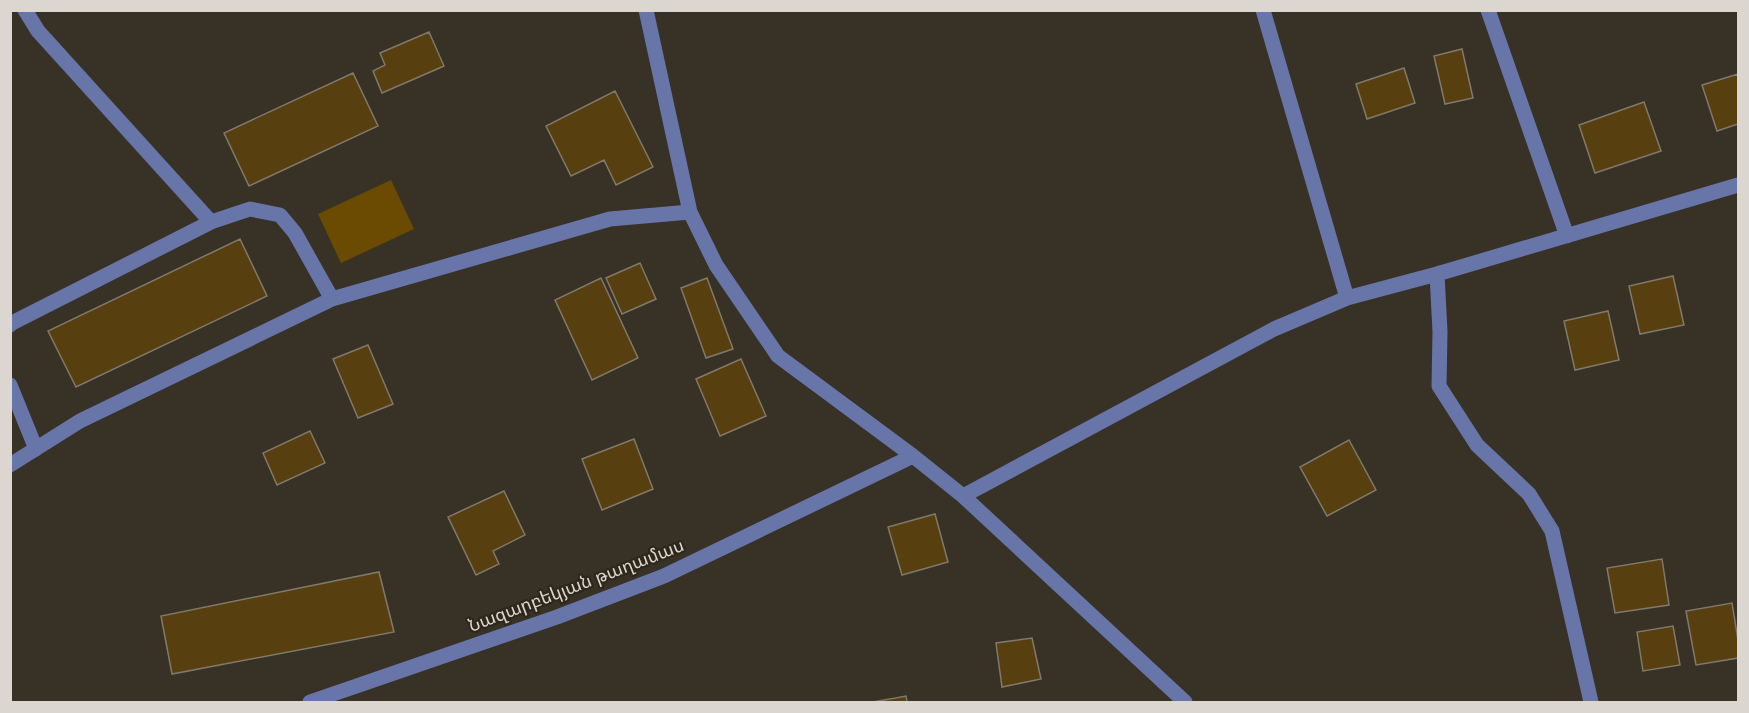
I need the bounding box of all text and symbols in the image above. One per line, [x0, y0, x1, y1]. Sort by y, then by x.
street label: Նազարբեկյան թաղամաս [465, 533, 687, 637]

